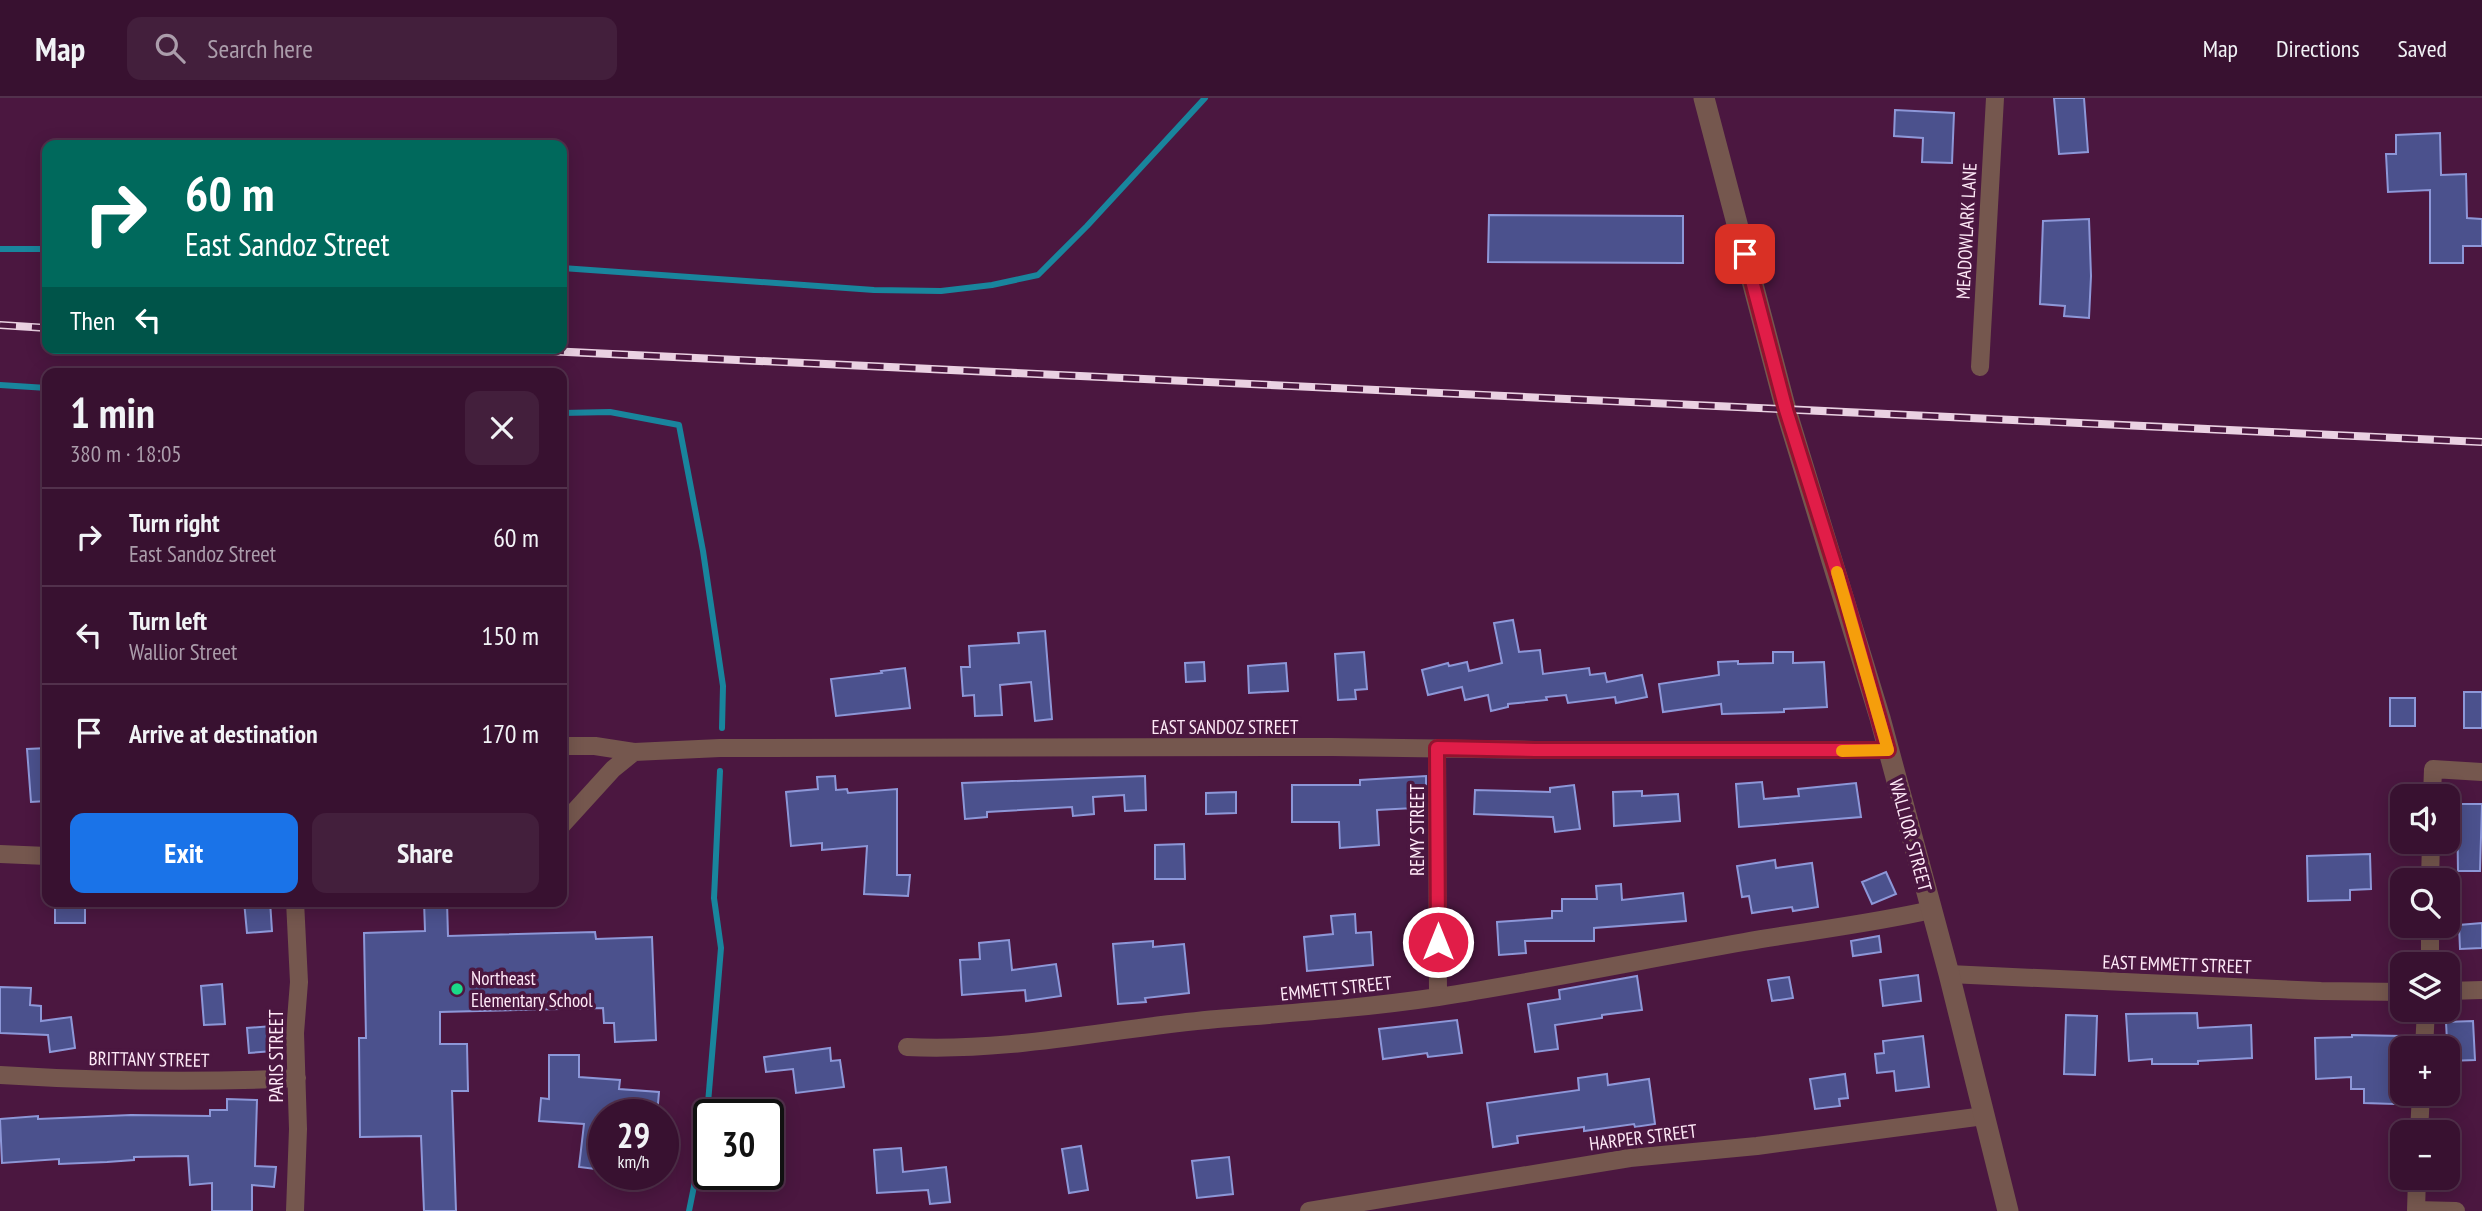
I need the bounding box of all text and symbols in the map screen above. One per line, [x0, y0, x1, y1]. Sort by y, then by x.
search box [127, 17, 617, 80]
text: Map [35, 27, 85, 70]
icon: search [151, 29, 189, 67]
text: Search here [207, 32, 313, 65]
text: Map [2203, 33, 2238, 64]
text: Directions [2276, 33, 2360, 64]
text: Saved [2398, 33, 2447, 64]
text: 60 m [185, 161, 274, 225]
street label: MEADOWLARK LANE [1950, 162, 1982, 300]
icon: right [70, 168, 161, 259]
text: East Sandoz Street [185, 223, 390, 265]
pin [1715, 224, 1775, 284]
icon: arrive [1726, 235, 1764, 273]
icon: left [129, 301, 167, 339]
text: Then [70, 304, 115, 337]
text: 1 min [70, 385, 155, 440]
button: close [465, 391, 539, 465]
text: 380 m · 18:05 [70, 439, 182, 468]
text: Turn right [129, 506, 220, 539]
icon: right [70, 518, 108, 556]
text: 60 m [493, 521, 539, 554]
text: East Sandoz Street [129, 539, 276, 568]
text: Turn left [129, 604, 207, 637]
icon: left [70, 616, 108, 654]
text: 150 m [481, 619, 539, 652]
text: Wallior Street [129, 637, 237, 666]
icon: arrive [70, 714, 108, 752]
street label: EAST SANDOZ STREET [1152, 715, 1299, 739]
text: Arrive at destination [129, 717, 318, 750]
text: 170 m [481, 717, 539, 750]
street label: WALLIOR STREET [1884, 776, 1938, 894]
street label: REMY STREET [1405, 783, 1429, 876]
map controls [2390, 784, 2460, 1190]
button: sound [2390, 784, 2460, 854]
button: Exit [70, 813, 298, 893]
button: Share [312, 813, 539, 893]
button: search [2390, 868, 2460, 938]
position arrow [1401, 905, 1475, 979]
street label: EAST EMMETT STREET [2102, 949, 2252, 979]
button: layers [2390, 952, 2460, 1022]
place label: Northeast Elementary School [471, 966, 593, 1012]
street label: EMMETT STREET [1279, 970, 1393, 1006]
marker: Northeast Elementary School [449, 981, 465, 997]
street label: PARIS STREET [264, 1009, 288, 1102]
button: + [2390, 1036, 2460, 1106]
street label: BRITTANY STREET [88, 1046, 210, 1072]
speed limit sign: 30 [693, 1099, 784, 1190]
text: 29 [617, 1112, 650, 1158]
street label: HARPER STREET [1588, 1118, 1699, 1156]
button: − [2390, 1120, 2460, 1190]
text: km/h [618, 1150, 649, 1173]

